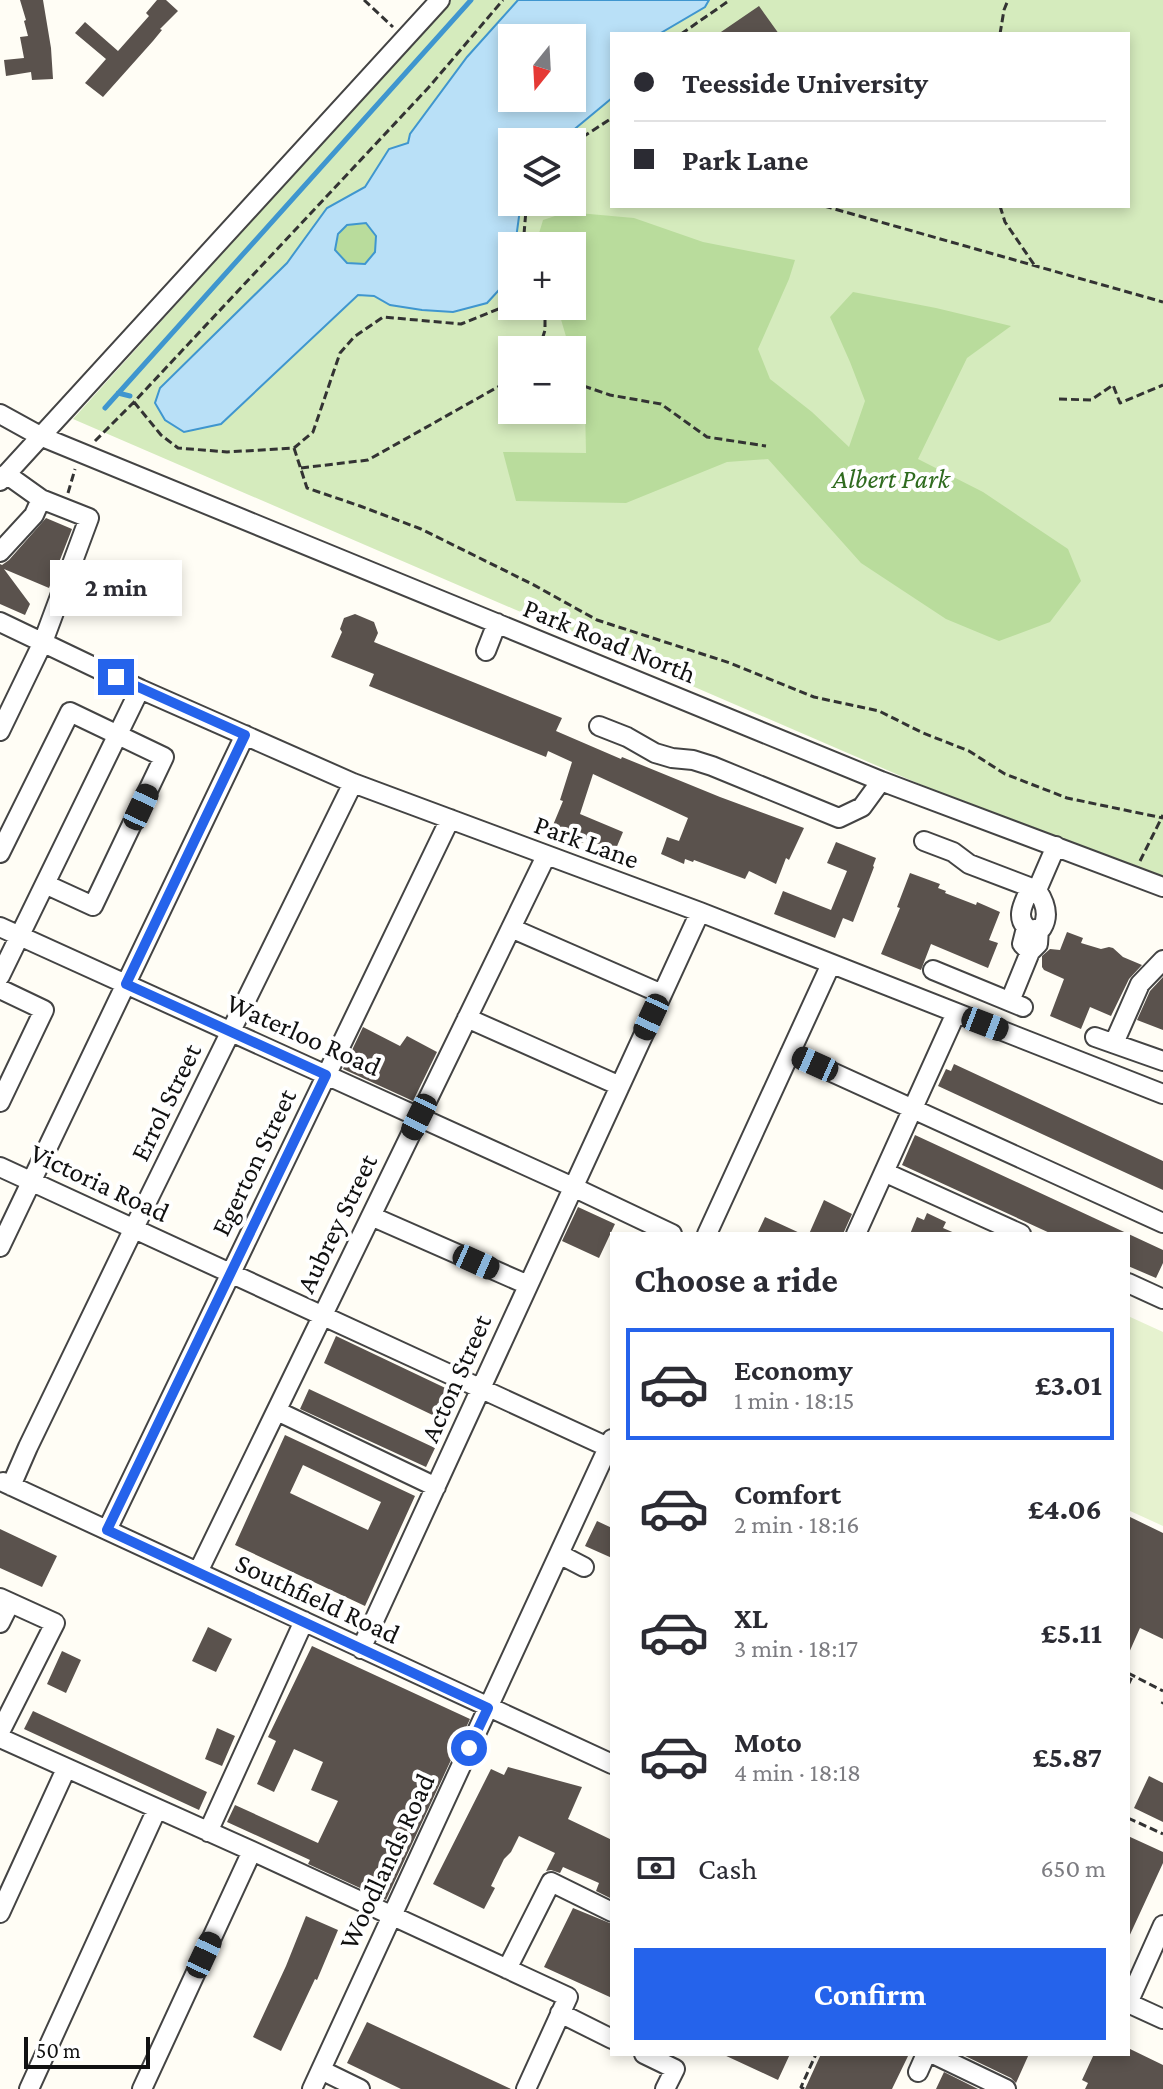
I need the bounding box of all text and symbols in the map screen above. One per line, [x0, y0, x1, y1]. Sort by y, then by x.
north arrow [498, 24, 586, 112]
map controls [498, 24, 586, 424]
text: Teesside University [682, 66, 928, 99]
button: layers [498, 128, 586, 216]
text: Park Lane [682, 143, 808, 176]
button: + [498, 232, 586, 320]
button: − [498, 336, 586, 424]
park label: Albert Park [830, 463, 952, 494]
callout: 2 min [50, 561, 182, 617]
text: 2 min [85, 573, 147, 602]
street label: Park Road North [519, 592, 701, 689]
route end [98, 659, 134, 695]
car [120, 780, 162, 834]
street label: Park Lane [530, 808, 643, 875]
street label: Waterloo Road [222, 987, 386, 1082]
car [630, 990, 672, 1044]
car [958, 1004, 1012, 1044]
street label: Errol Street [124, 1038, 207, 1166]
car [788, 1043, 842, 1085]
street label: Egerton Street [205, 1083, 303, 1241]
car [398, 1090, 440, 1144]
street label: Victoria Road [25, 1137, 174, 1228]
street label: Aubrey Street [290, 1148, 384, 1298]
car [449, 1241, 503, 1283]
text: Choose a ride [634, 1260, 838, 1300]
street label: Acton Street [414, 1309, 498, 1447]
icon: car [638, 1348, 710, 1420]
text: Economy [734, 1353, 853, 1386]
text: £3.01 [1035, 1368, 1102, 1401]
text: 1 min · 18:15 [734, 1386, 855, 1415]
icon: car [638, 1472, 710, 1544]
text: Comfort [734, 1477, 841, 1510]
text: £4.06 [1028, 1492, 1102, 1525]
text: 2 min · 18:16 [734, 1510, 859, 1539]
street label: Southfield Road [231, 1547, 405, 1650]
icon: car [638, 1596, 710, 1668]
text: XL [734, 1601, 768, 1634]
text: £5.11 [1041, 1616, 1102, 1649]
text: 3 min · 18:17 [734, 1634, 858, 1663]
icon: car [638, 1720, 710, 1792]
text: Moto [734, 1725, 802, 1758]
route start [451, 1730, 487, 1766]
text: £5.87 [1032, 1740, 1102, 1773]
text: 4 min · 18:18 [734, 1758, 861, 1787]
street label: Woodlands Road [332, 1768, 441, 1954]
icon: cash [634, 1846, 678, 1890]
text: Cash [698, 1852, 757, 1885]
text: 650 m [1040, 1854, 1106, 1883]
car [183, 1928, 225, 1982]
button: Confirm [634, 1948, 1106, 2040]
scale bar [24, 2033, 150, 2069]
text: 50 m [36, 2038, 81, 2063]

